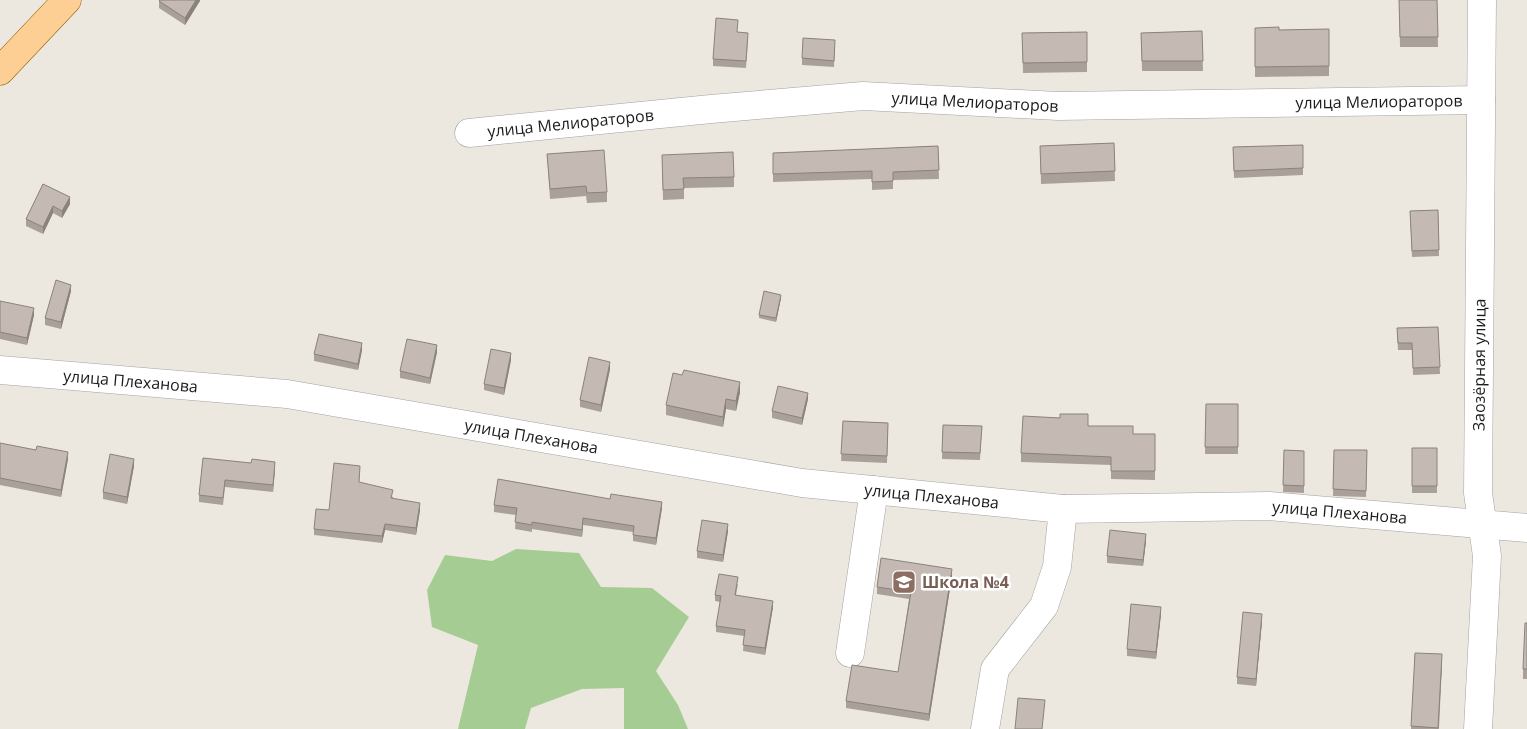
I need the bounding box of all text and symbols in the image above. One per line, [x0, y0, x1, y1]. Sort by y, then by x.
street label: улица Мелиораторов [891, 86, 1059, 117]
street label: улица Мелиораторов [1295, 89, 1463, 114]
street label: улица Мелиораторов [486, 104, 655, 142]
street label: Заозёрная улица [1468, 298, 1491, 431]
street label: улица Плеханова [62, 364, 199, 398]
street label: улица Плеханова [463, 414, 600, 459]
street label: улица Плеханова [863, 478, 1000, 514]
street label: улица Плеханова [1271, 495, 1408, 529]
school or university icon: Школа №4 [891, 569, 917, 595]
place label: Школа №4 [922, 571, 1009, 593]

